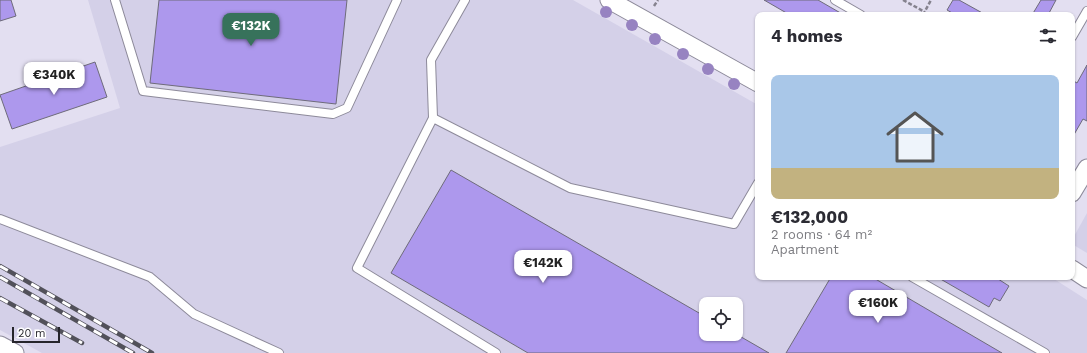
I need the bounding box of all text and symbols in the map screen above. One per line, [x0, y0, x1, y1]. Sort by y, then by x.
pin: €132K [223, 13, 279, 47]
text: €132K [231, 18, 271, 33]
icon: filters [1037, 25, 1059, 47]
text: 4 homes [771, 26, 842, 46]
pin: €340K [26, 62, 82, 96]
text: €340K [33, 67, 75, 82]
icon: home [879, 101, 951, 173]
text: €132,000 [771, 207, 848, 227]
text: 2 rooms · 64 m² [771, 227, 872, 242]
text: Apartment [771, 242, 839, 257]
pin: €142K [515, 250, 571, 284]
text: €142K [523, 255, 563, 270]
pin: €160K [850, 290, 906, 324]
text: €160K [858, 295, 898, 310]
map controls [699, 297, 743, 341]
button: locate [699, 297, 743, 341]
scale bar [12, 325, 60, 344]
text: 20 m [18, 327, 46, 340]

